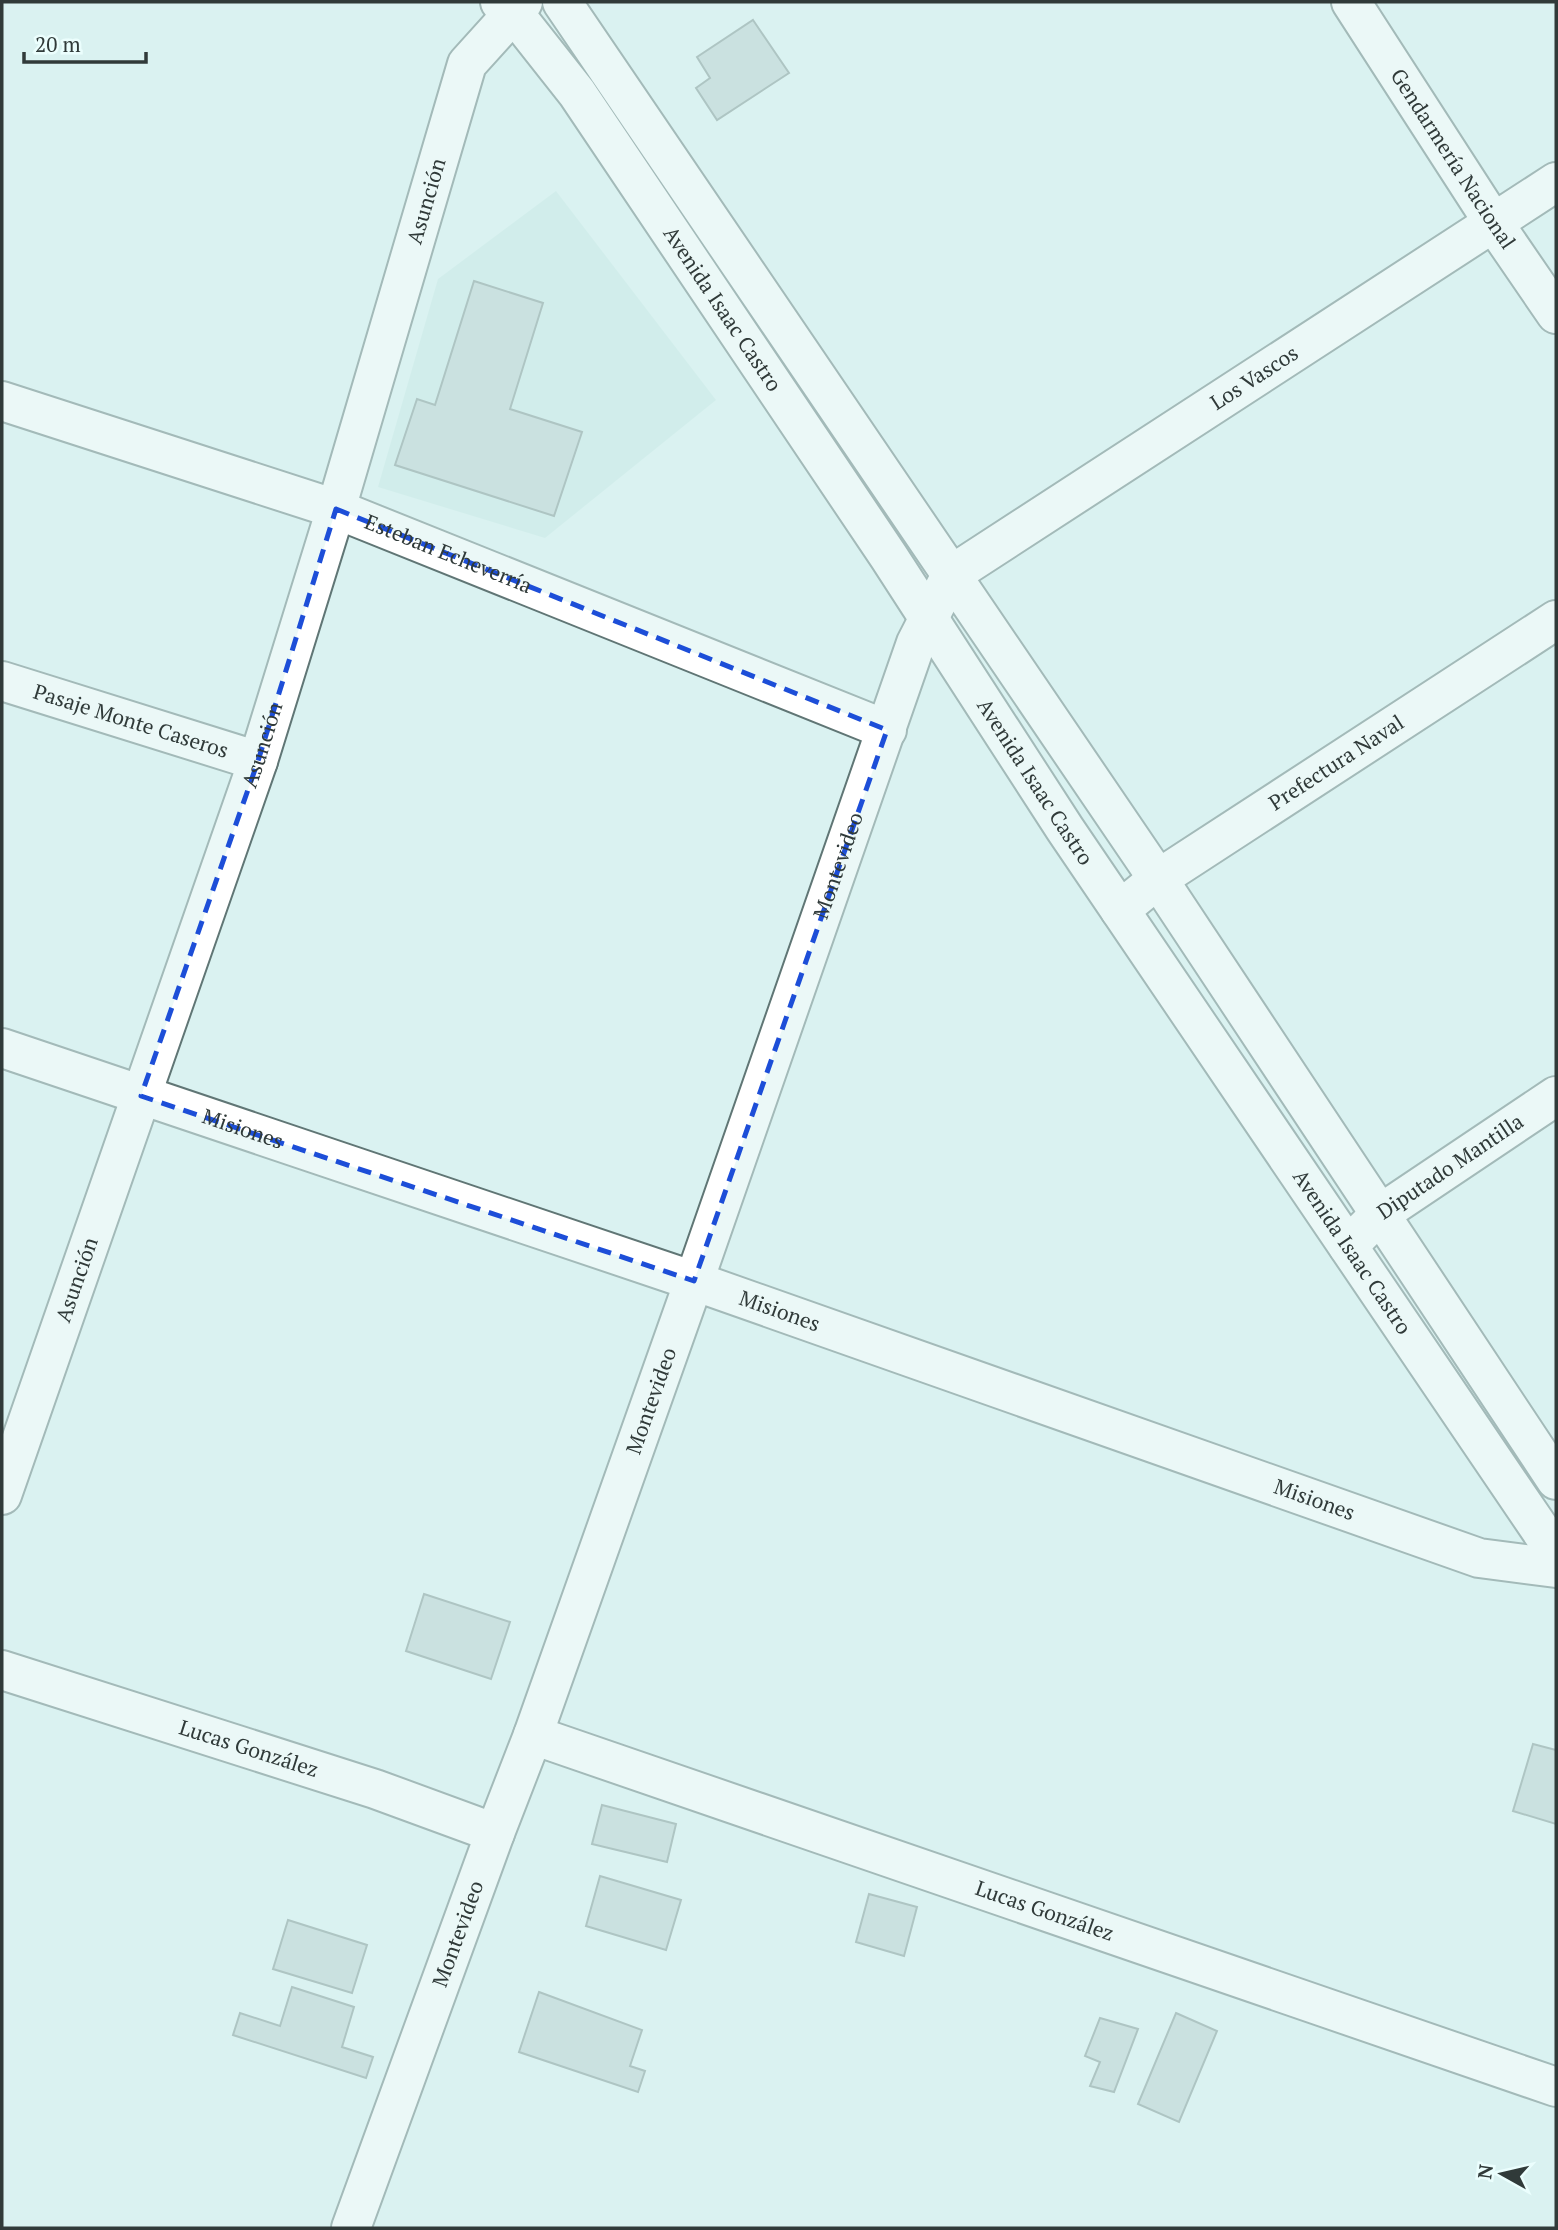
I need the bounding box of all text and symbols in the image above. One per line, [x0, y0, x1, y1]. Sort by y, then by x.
scale bar [24, 21, 147, 65]
text: 20 m [35, 30, 81, 58]
street label: Gendarmería Nacional [1385, 63, 1522, 254]
street label: Asunción [400, 154, 452, 247]
street label: Avenida Isaac Castro [658, 221, 789, 397]
street label: Los Vascos [1205, 338, 1303, 416]
street label: Esteban Echeverría [361, 507, 537, 599]
street label: Pasaje Monte Caseros [30, 677, 232, 764]
street label: Avenida Isaac Castro [971, 693, 1100, 870]
street label: Asunción [235, 698, 289, 791]
street label: Prefectura Naval [1263, 708, 1409, 816]
street label: Montevideo [806, 808, 869, 922]
street label: Misiones [199, 1101, 287, 1155]
street label: Diputado Mantilla [1371, 1107, 1529, 1225]
street label: Avenida Isaac Castro [1287, 1164, 1419, 1339]
street label: Asunción [48, 1233, 104, 1326]
street label: Misiones [736, 1283, 824, 1337]
street label: Montevideo [619, 1344, 682, 1458]
street label: Misiones [1271, 1472, 1359, 1526]
street label: Lucas González [176, 1712, 322, 1783]
street label: Lucas González [972, 1873, 1118, 1947]
street label: Montevideo [425, 1877, 489, 1991]
north arrow [1467, 2139, 1537, 2209]
text: N [1471, 2162, 1498, 2180]

